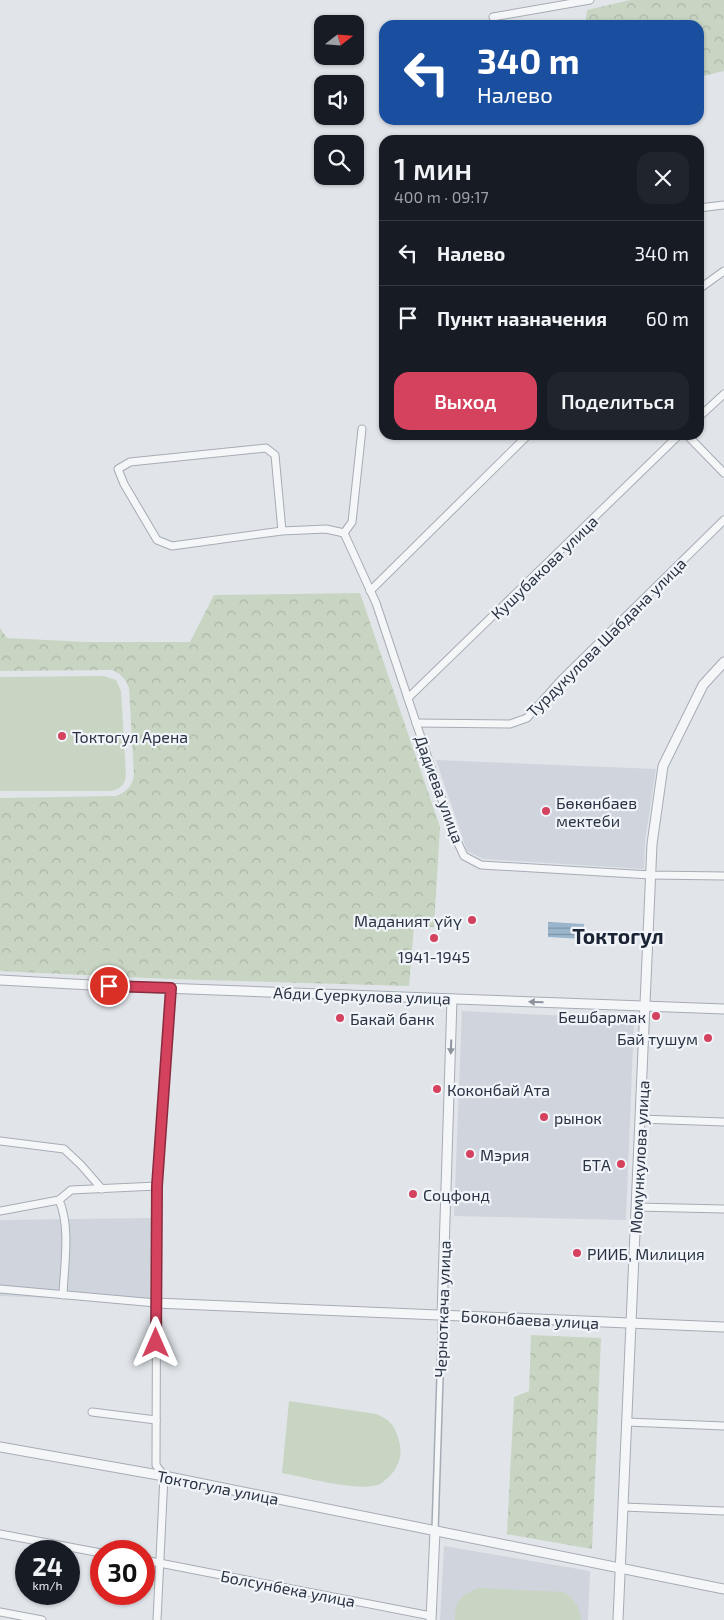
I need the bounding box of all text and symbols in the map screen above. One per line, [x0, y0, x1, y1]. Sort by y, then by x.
north arrow [314, 15, 364, 65]
map controls [314, 15, 364, 185]
text: 340 m [477, 39, 580, 81]
icon: left [394, 40, 459, 105]
button: sound [314, 75, 364, 125]
text: Налево [477, 81, 553, 107]
button: search [314, 135, 364, 185]
text: 1 мин [394, 150, 472, 186]
button: close [637, 152, 689, 204]
text: 400 m · 09:17 [394, 187, 489, 206]
icon: left [394, 239, 422, 267]
text: Налево [437, 242, 505, 265]
text: 340 m [634, 242, 689, 265]
icon: arrive [394, 304, 422, 332]
text: Пункт назначения [437, 307, 607, 330]
text: 60 m [646, 307, 689, 330]
button: Выход [394, 372, 537, 430]
button: Поделиться [547, 372, 689, 430]
street label: Кушубакова улица [487, 511, 602, 623]
street label: Турдукулова Шабдана улица [522, 553, 690, 721]
place label: Токтогул Арена [72, 727, 188, 747]
marker: Токтогул Арена [56, 730, 68, 742]
street label: Дадиева улица [411, 733, 468, 846]
place label: Бөкөнбаев мектеби [556, 793, 637, 830]
marker: Бөкөнбаев мектеби [540, 805, 552, 817]
place label: Маданият үйү [354, 911, 463, 930]
marker: Маданият үйү [466, 914, 478, 926]
district label: Токтогул [572, 923, 664, 948]
marker: 1941-1945 [428, 932, 440, 944]
place label: 1941-1945 [398, 947, 470, 966]
pin [88, 965, 130, 1007]
icon: arrive [95, 972, 123, 1000]
street label: Абди Суеркулова улица [273, 982, 451, 1009]
one-way arrow [528, 997, 544, 1005]
place label: Бешбармак [558, 1007, 646, 1026]
place label: Бакай банк [350, 1009, 435, 1028]
marker: Бешбармак [650, 1010, 662, 1022]
marker: Бакай банк [334, 1012, 346, 1024]
place label: Бай тушум [617, 1029, 698, 1049]
marker: Бай тушум [702, 1032, 714, 1044]
one-way arrow [446, 1040, 454, 1056]
place label: Коконбай Ата [447, 1080, 550, 1099]
street label: Момункулова улица [625, 1080, 654, 1234]
marker: Коконбай Ата [431, 1083, 443, 1095]
place label: рынок [554, 1108, 602, 1127]
marker: рынок [538, 1111, 550, 1123]
place label: Мэрия [480, 1145, 530, 1164]
marker: Мэрия [464, 1148, 476, 1160]
place label: БТА [582, 1155, 611, 1174]
marker: БТА [615, 1158, 627, 1170]
place label: Соцфонд [423, 1185, 490, 1204]
marker: Соцфонд [407, 1188, 419, 1200]
street label: Черноткача улица [430, 1240, 455, 1378]
place label: РИИБ, Милиция [587, 1244, 705, 1263]
marker: РИИБ, Милиция [571, 1247, 583, 1259]
street label: Боконбаева улица [460, 1306, 600, 1333]
position arrow [129, 1316, 181, 1368]
street label: Токтогула улица [155, 1466, 280, 1509]
speed limit sign: 30 [90, 1540, 155, 1605]
text: 24 [32, 1551, 63, 1581]
street label: Болсунбека улица [219, 1566, 357, 1611]
text: km/h [33, 1578, 62, 1592]

